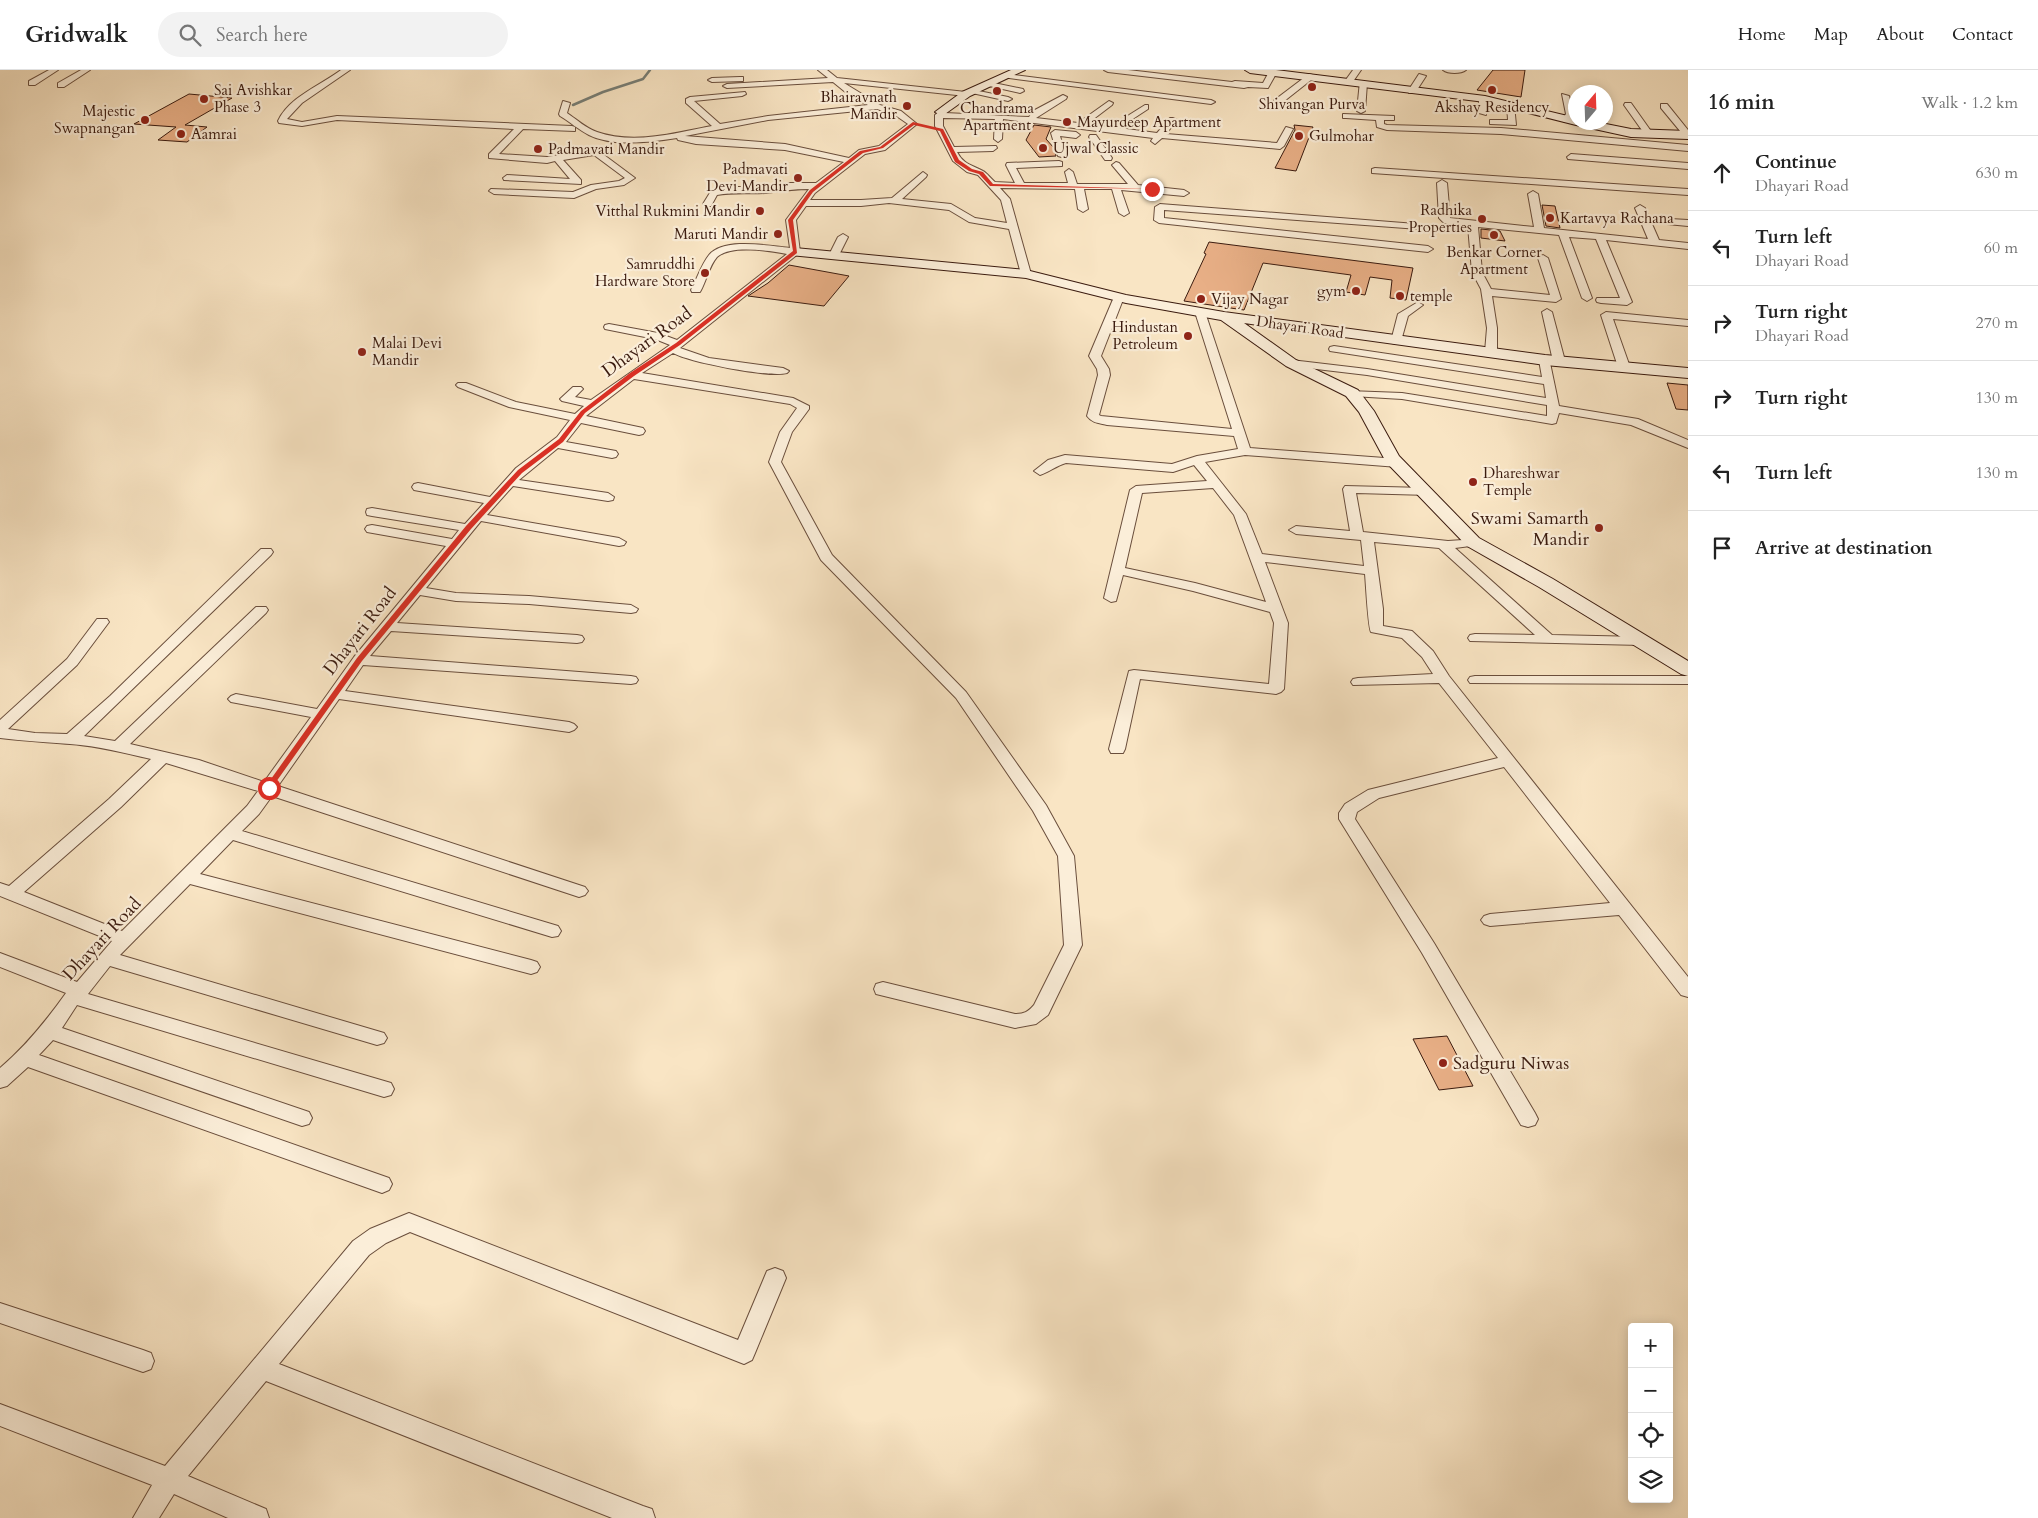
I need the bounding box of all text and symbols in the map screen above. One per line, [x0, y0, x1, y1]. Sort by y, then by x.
search box [158, 12, 508, 57]
text: Gridwalk [25, 18, 128, 51]
icon: search [176, 21, 204, 49]
text: Search here [216, 22, 308, 48]
text: Home [1738, 22, 1786, 47]
text: Map [1814, 22, 1848, 47]
text: About [1876, 22, 1924, 47]
text: Contact [1952, 22, 2013, 47]
place label: Sai Avishkar Phase 3 [214, 80, 292, 117]
marker: Shivangan Purva [1306, 81, 1318, 93]
marker: Akshay Residency [1486, 84, 1498, 96]
marker: Chandrama Apartment [991, 85, 1003, 97]
north arrow [1568, 85, 1613, 130]
place label: Bhairavnath Mandir [820, 87, 898, 124]
text: 16 min [1708, 88, 1775, 117]
text: Walk · 1.2 km [1921, 92, 2018, 114]
marker: Sai Avishkar Phase 3 [198, 93, 210, 105]
place label: Shivangan Purva [1259, 94, 1366, 114]
place label: Akshay Residency [1435, 97, 1550, 117]
place label: Chandrama Apartment [960, 98, 1034, 135]
marker: Bhairavnath Mandir [901, 100, 913, 112]
place label: Majestic Swapnangan [54, 101, 135, 138]
place label: Mayurdeep Apartment [1077, 112, 1221, 132]
marker: Majestic Swapnangan [139, 114, 151, 126]
marker: Mayurdeep Apartment [1061, 116, 1073, 128]
place label: Aamrai [191, 124, 237, 144]
place label: Gulmohar [1309, 126, 1374, 146]
marker: Aamrai [175, 128, 187, 140]
marker: Gulmohar [1293, 130, 1305, 142]
place label: Ujwal Classic [1053, 138, 1139, 158]
place label: Padmavati Mandir [548, 139, 665, 159]
marker: Ujwal Classic [1037, 142, 1049, 154]
marker: Padmavati Mandir [532, 143, 544, 155]
text: Continue [1755, 149, 1837, 175]
place label: Padmavati Devi Mandir [706, 159, 789, 196]
icon: ahead [1708, 159, 1736, 187]
text: 630 m [1976, 162, 2018, 184]
marker: Padmavati Devi Mandir [792, 172, 804, 184]
text: Dhayari Road [1755, 175, 1849, 197]
route end [1141, 178, 1164, 201]
place label: Radhika Properties [1408, 200, 1473, 237]
place label: Vitthal Rukmini Mandir [596, 201, 751, 221]
marker: Vitthal Rukmini Mandir [754, 205, 766, 217]
place label: Kartavya Rachana [1560, 208, 1674, 228]
marker: Kartavya Rachana [1544, 212, 1556, 224]
marker: Radhika Properties [1476, 213, 1488, 225]
place label: Maruti Mandir [674, 224, 769, 244]
text: Turn left [1755, 224, 1832, 250]
marker: Maruti Mandir [772, 228, 784, 240]
marker: Benkar Corner Apartment [1488, 229, 1500, 241]
icon: left [1708, 234, 1736, 262]
text: 60 m [1984, 237, 2018, 259]
place label: Benkar Corner Apartment [1446, 242, 1542, 279]
text: Dhayari Road [1755, 250, 1849, 272]
place label: Samruddhi Hardware Store [595, 254, 695, 291]
marker: Samruddhi Hardware Store [699, 267, 711, 279]
place label: gym [1317, 281, 1346, 301]
marker: gym [1350, 285, 1362, 297]
place label: temple [1410, 286, 1453, 306]
place label: Vijay Nagar [1211, 289, 1289, 309]
marker: temple [1394, 290, 1406, 302]
marker: Vijay Nagar [1195, 293, 1207, 305]
text: Turn right [1755, 299, 1847, 325]
street label: Dhayari Road [597, 301, 697, 383]
icon: right [1708, 309, 1736, 337]
street label: Dhayari Road [1255, 311, 1345, 343]
text: 270 m [1976, 312, 2018, 334]
place label: Hindustan Petroleum [1112, 317, 1178, 354]
text: Dhayari Road [1755, 325, 1849, 347]
marker: Hindustan Petroleum [1182, 330, 1194, 342]
place label: Malai Devi Mandir [372, 333, 442, 370]
marker: Malai Devi Mandir [356, 346, 368, 358]
icon: right [1708, 384, 1736, 412]
text: Turn right [1755, 385, 1847, 411]
text: 130 m [1976, 387, 2018, 409]
icon: left [1708, 459, 1736, 487]
text: Turn left [1755, 460, 1832, 486]
text: 130 m [1976, 462, 2018, 484]
place label: Dhareshwar Temple [1483, 463, 1560, 500]
marker: Dhareshwar Temple [1467, 476, 1479, 488]
place label: Swami Samarth Mandir [1471, 506, 1589, 552]
marker: Swami Samarth Mandir [1593, 522, 1605, 534]
icon: arrive [1708, 534, 1736, 562]
text: Arrive at destination [1755, 535, 1932, 561]
street label: Dhayari Road [318, 581, 403, 680]
route start [258, 777, 281, 800]
street label: Dhayari Road [57, 892, 147, 986]
place label: Sadguru Niwas [1453, 1051, 1569, 1076]
marker: Sadguru Niwas [1437, 1057, 1449, 1069]
map controls [1628, 1323, 1673, 1503]
button: + [1628, 1323, 1673, 1368]
button: − [1628, 1368, 1673, 1413]
button: locate [1628, 1413, 1673, 1458]
button: layers [1628, 1458, 1673, 1503]

